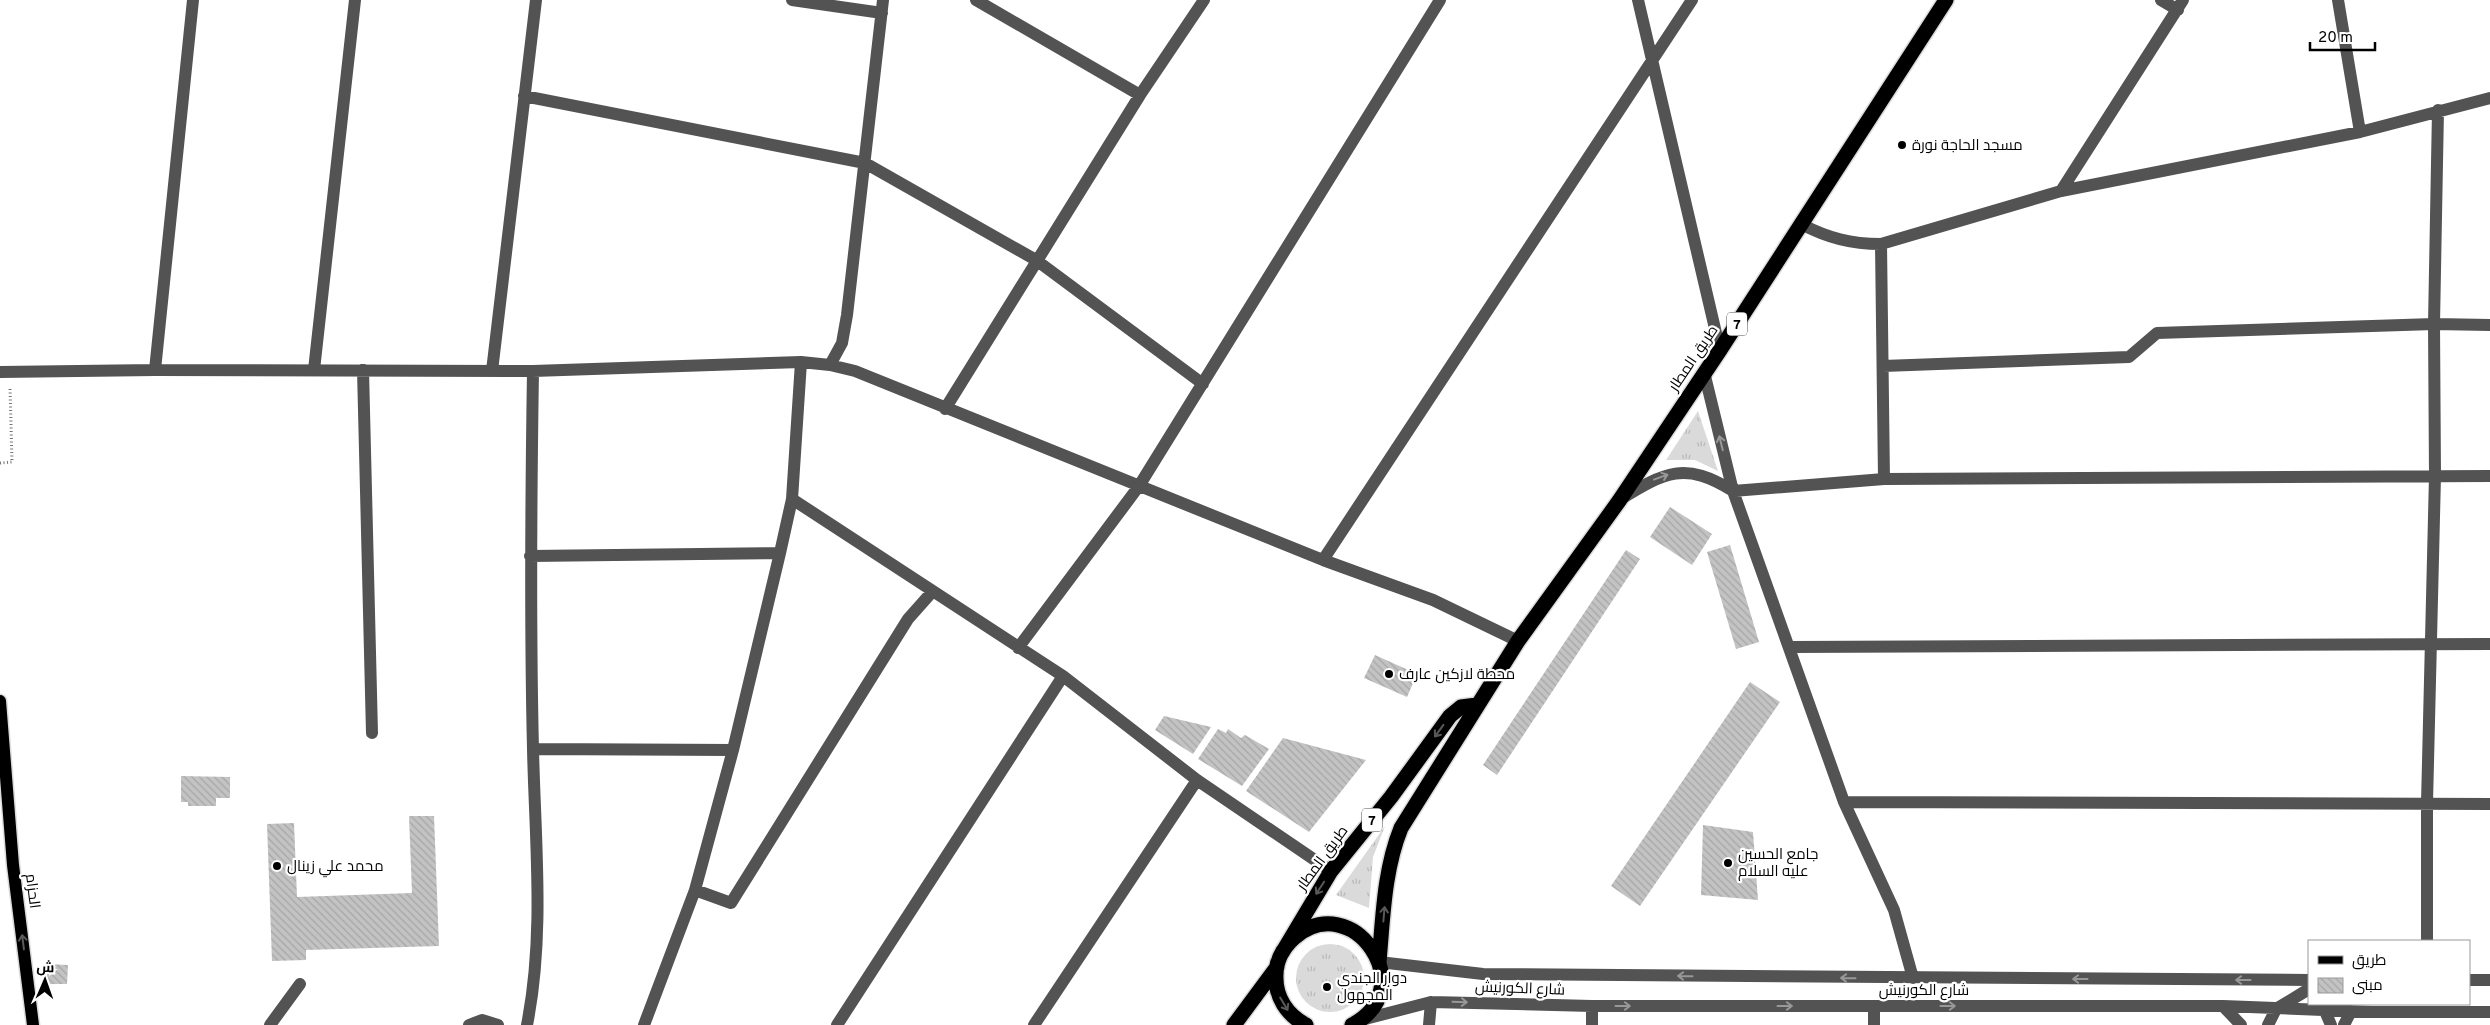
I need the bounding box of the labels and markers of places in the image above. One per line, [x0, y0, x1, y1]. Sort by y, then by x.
place label: مسجد الحاجة نورة [1912, 137, 2023, 156]
marker: مسجد الحاجة نورة [1896, 139, 1908, 151]
place label: محطة لازكين عارف [1399, 666, 1515, 685]
marker: محطة لازكين عارف [1383, 668, 1395, 680]
place label: جامع الحسين عليه السلام [1738, 846, 1818, 882]
marker: جامع الحسين عليه السلام [1722, 857, 1734, 869]
place label: محمد علي زينال [287, 858, 384, 878]
marker: محمد علي زينال [271, 860, 283, 872]
place label: دوار الجندي المجهول [1337, 970, 1407, 1006]
marker: دوار الجندي المجهول [1321, 981, 1333, 993]

